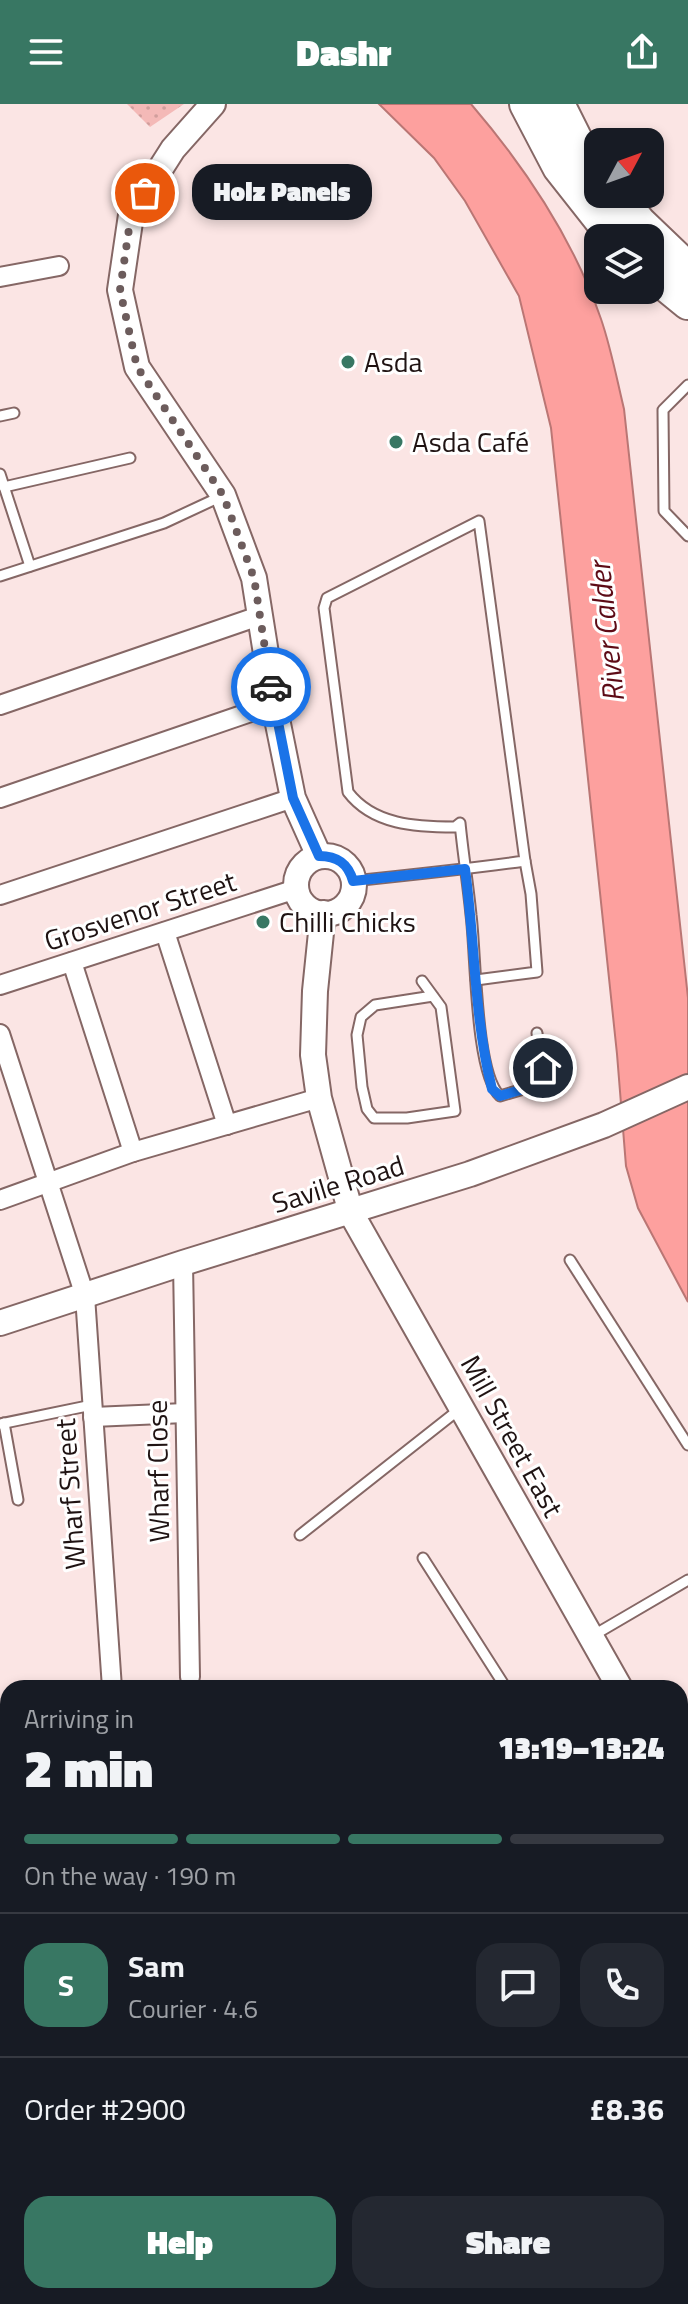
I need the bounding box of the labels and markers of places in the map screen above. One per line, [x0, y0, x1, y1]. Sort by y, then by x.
pin [111, 159, 179, 227]
callout: Holz Panels [193, 165, 373, 221]
place label: Asda [364, 340, 423, 383]
marker: Asda [339, 353, 357, 371]
place label: Asda Café [412, 420, 529, 463]
marker: Asda Café [387, 433, 405, 451]
place label: Chilli Chicks [279, 900, 416, 943]
marker: Chilli Chicks [254, 913, 272, 931]
pin [509, 1034, 577, 1102]

